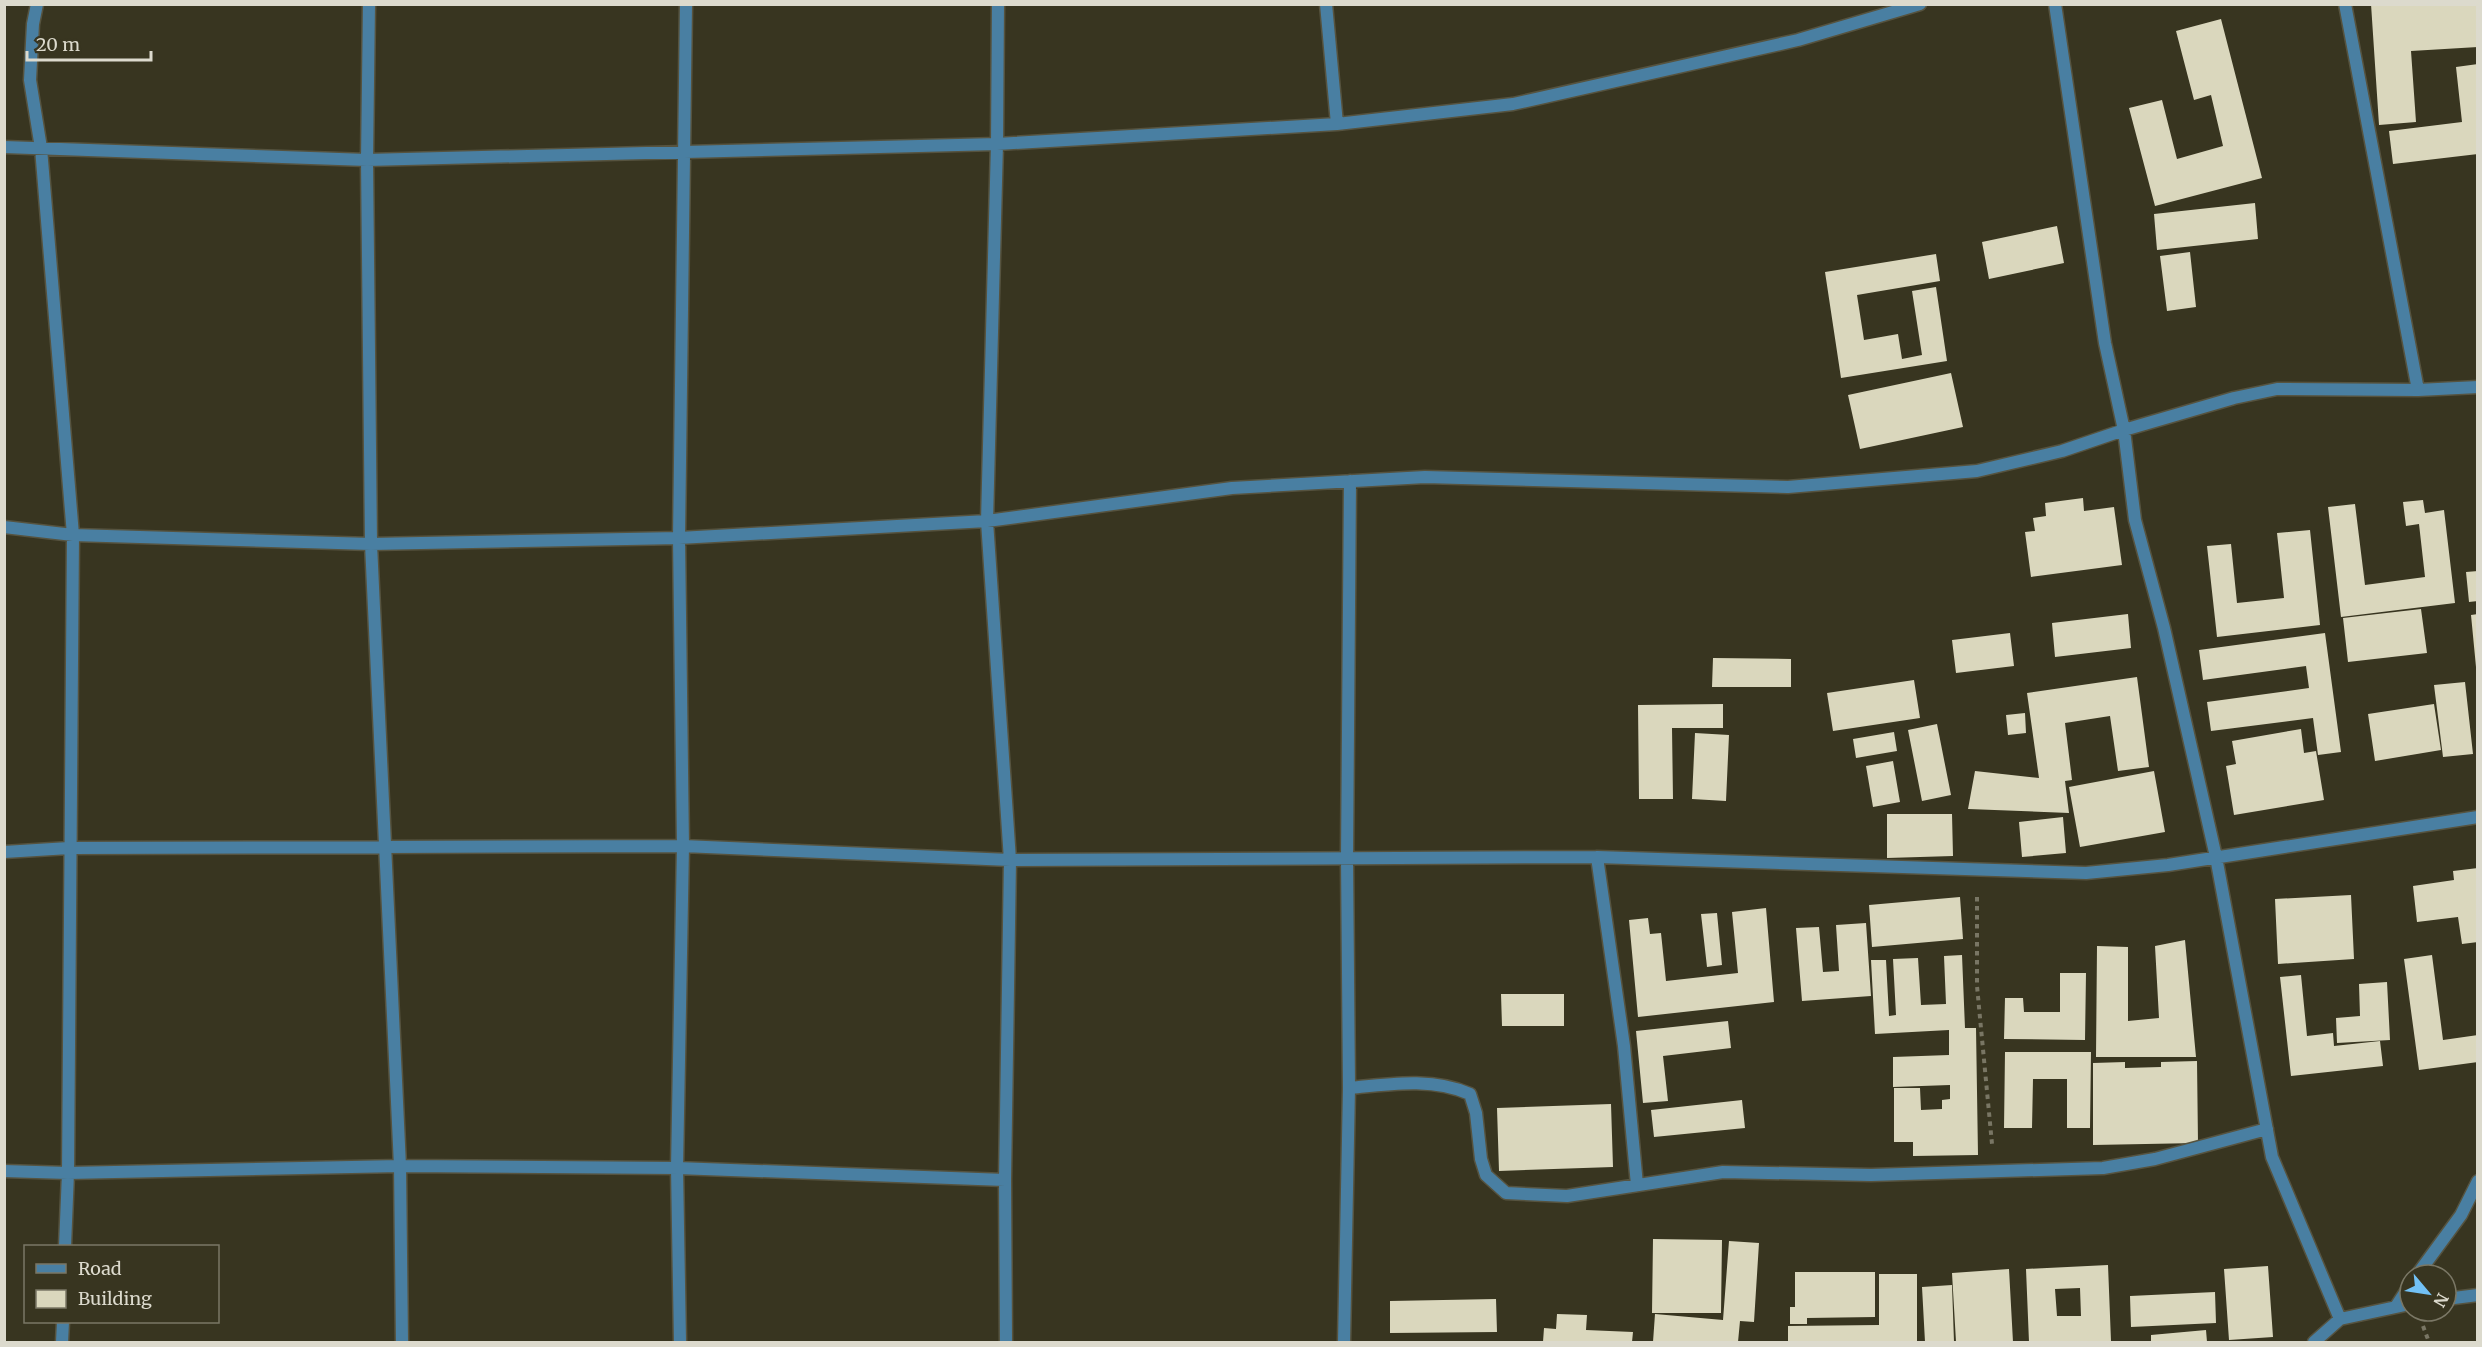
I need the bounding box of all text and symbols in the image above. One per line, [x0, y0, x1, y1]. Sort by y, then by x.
scale bar [27, 24, 152, 62]
text: 20 m [36, 33, 80, 56]
legend [24, 1245, 219, 1323]
text: Road [78, 1257, 122, 1280]
north arrow [2398, 1263, 2458, 1323]
text: Building [78, 1287, 152, 1310]
text: N [2429, 1290, 2453, 1311]

